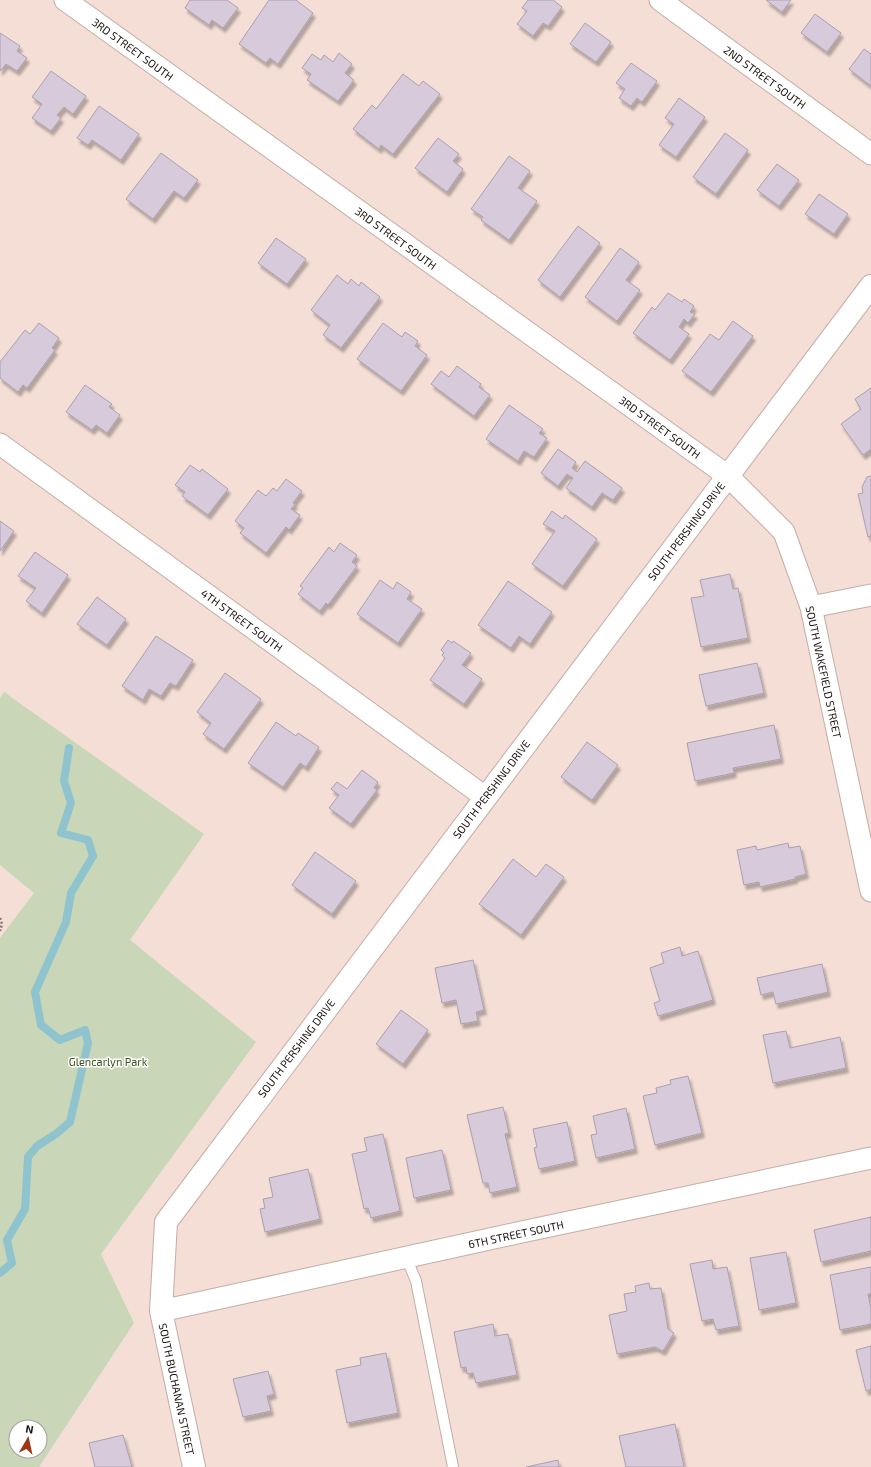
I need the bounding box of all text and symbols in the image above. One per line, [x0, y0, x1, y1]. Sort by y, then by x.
street label: 3RD STREET SOUTH [90, 15, 176, 83]
street label: 2ND STREET SOUTH [721, 43, 809, 111]
street label: 3RD STREET SOUTH [353, 204, 439, 272]
street label: 3RD STREET SOUTH [617, 393, 703, 461]
street label: SOUTH PERSHING DRIVE [645, 479, 727, 583]
street label: 4TH STREET SOUTH [199, 586, 285, 654]
street label: SOUTH WAKEFIELD STREET [804, 605, 845, 740]
street label: SOUTH PERSHING DRIVE [450, 737, 532, 841]
street label: SOUTH PERSHING DRIVE [255, 996, 337, 1100]
park label: Glencarlyn Park [69, 1055, 148, 1068]
street label: 6TH STREET SOUTH [467, 1218, 565, 1250]
street label: SOUTH BUCHANAN STREET [157, 1322, 197, 1457]
north arrow [8, 1419, 48, 1459]
text: N [25, 1422, 35, 1436]

